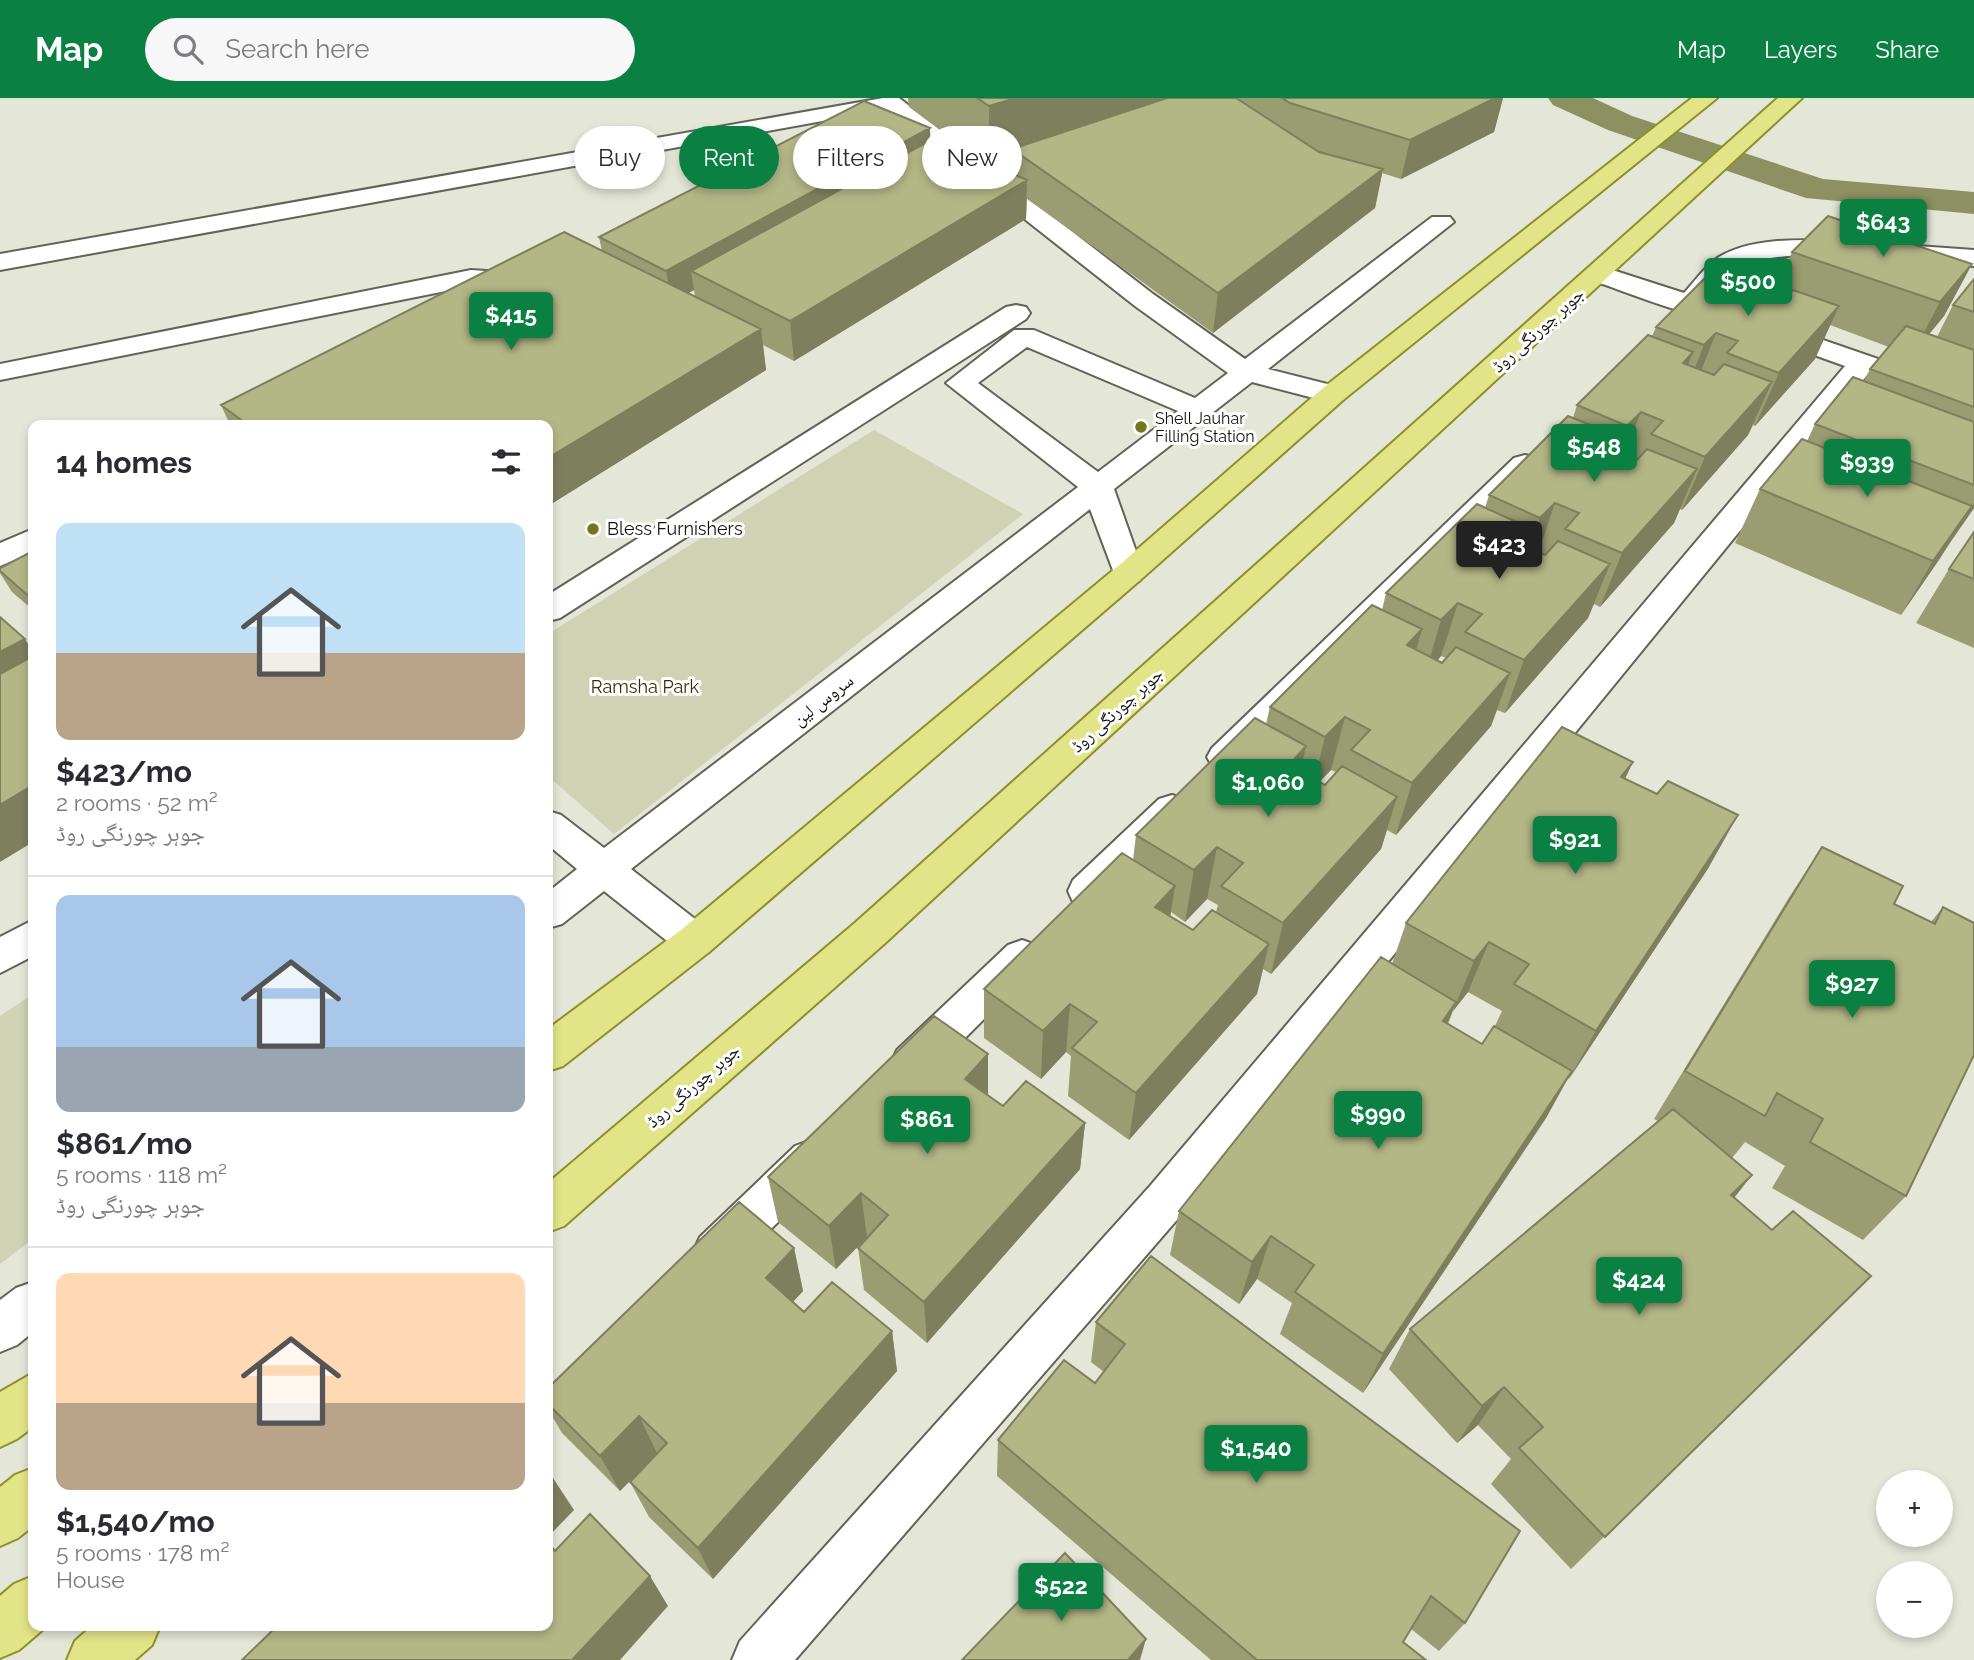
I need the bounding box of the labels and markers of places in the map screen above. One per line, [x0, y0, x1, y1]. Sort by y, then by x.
pin: $643 [1842, 200, 1924, 259]
pin: $500 [1707, 258, 1789, 318]
pin: $415 [470, 292, 552, 352]
place label: Shell Jauhar Filling Station [1155, 409, 1255, 446]
marker: Shell Jauhar Filling Station [1133, 419, 1149, 435]
pin: $548 [1553, 424, 1635, 484]
pin: $939 [1826, 440, 1908, 499]
place label: Bless Furnishers [607, 518, 743, 539]
marker: Bless Furnishers [585, 521, 601, 537]
pin: $423 [1458, 522, 1540, 581]
pin: $1,060 [1211, 760, 1325, 819]
pin: $921 [1534, 816, 1616, 876]
pin: $927 [1811, 960, 1893, 1020]
pin: $990 [1337, 1091, 1419, 1151]
pin: $861 [886, 1096, 968, 1156]
pin: $424 [1598, 1258, 1680, 1317]
pin: $1,540 [1199, 1426, 1313, 1485]
pin: $522 [1020, 1564, 1102, 1623]

